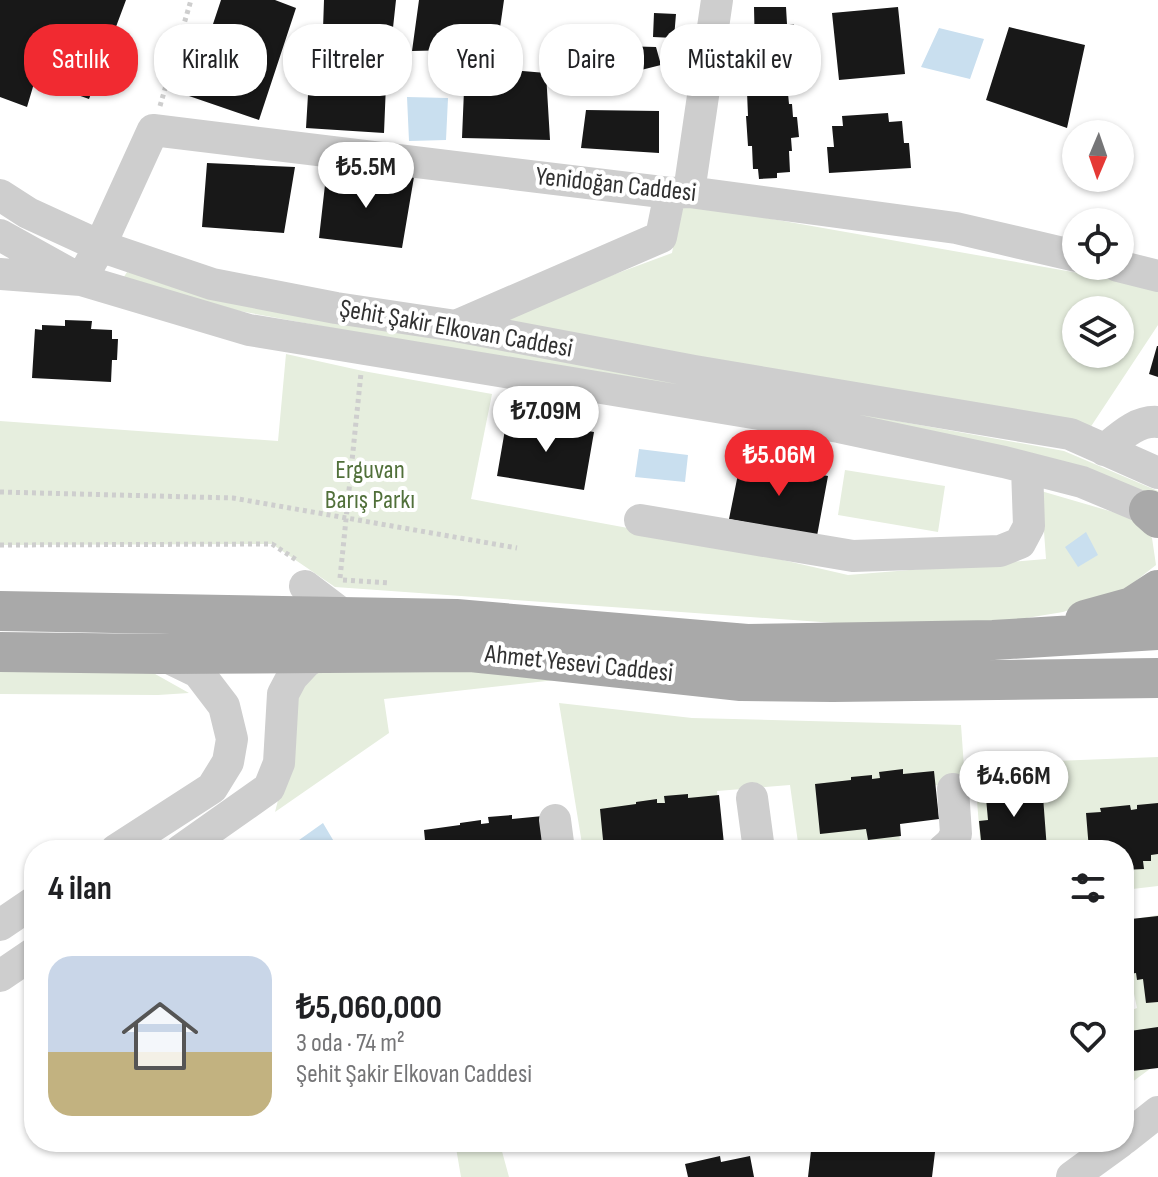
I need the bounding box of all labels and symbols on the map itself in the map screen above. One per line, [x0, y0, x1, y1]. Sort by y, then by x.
north arrow [1062, 120, 1134, 192]
pin: ₺5.5M [310, 142, 422, 210]
street label: Yenidoğan Caddesi [534, 161, 698, 209]
street label: Şehit Şakir Elkovan Caddesi [337, 293, 575, 365]
pin: ₺7.09M [481, 386, 611, 454]
pin: ₺5.06M [714, 430, 844, 498]
park label: Erguvan Barış Parkı [325, 455, 415, 516]
street label: Ahmet Yesevi Caddesi [482, 639, 675, 689]
pin: ₺4.66M [949, 751, 1079, 819]

